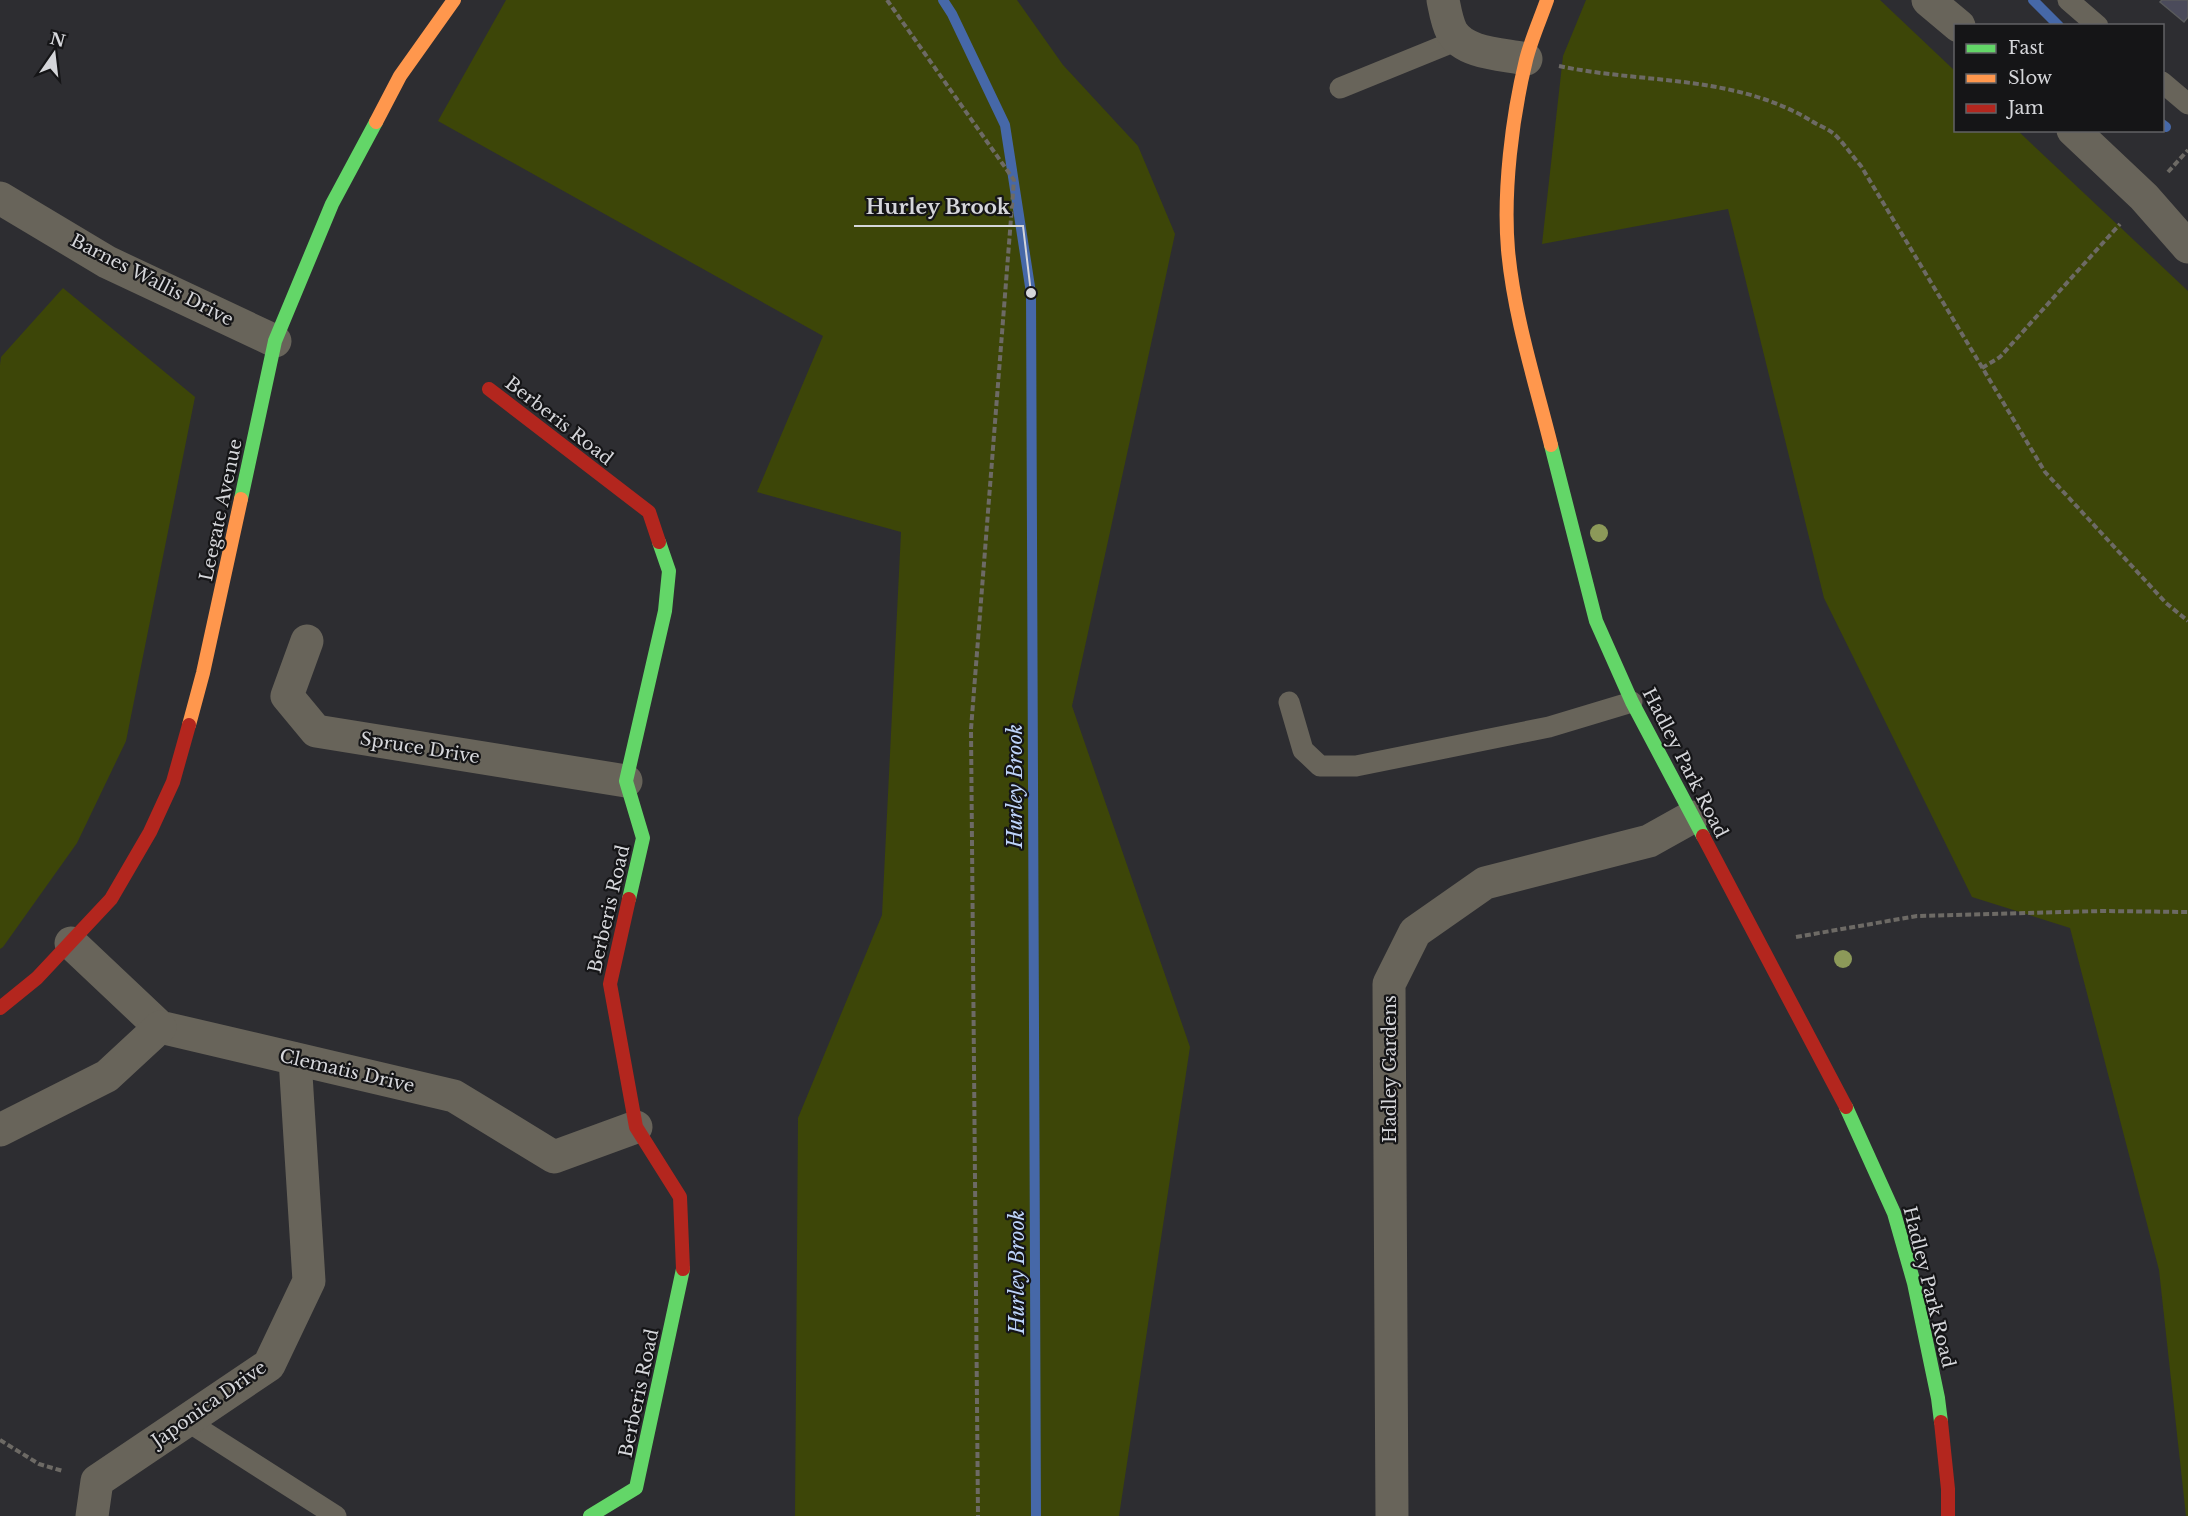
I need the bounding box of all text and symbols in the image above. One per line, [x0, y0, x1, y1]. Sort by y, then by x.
north arrow [24, 24, 84, 84]
legend [1954, 24, 2164, 132]
text: N [48, 28, 67, 51]
text: Fast [2008, 37, 2045, 59]
text: Slow [2008, 67, 2053, 89]
text: Jam [2006, 97, 2044, 119]
callout: Hurley Brook [854, 188, 1023, 226]
text: Hurley Brook [866, 195, 1011, 219]
street label: Barnes Wallis Drive [67, 229, 237, 331]
street label: Berberis Road [501, 372, 617, 470]
street label: Leegate Avenue [195, 437, 247, 583]
street label: Hadley Park Road [1638, 684, 1732, 842]
water label: Hurley Brook [1003, 724, 1027, 849]
street label: Spruce Drive [359, 728, 481, 768]
street label: Berberis Road [584, 843, 634, 975]
street label: Hadley Gardens [1379, 995, 1401, 1143]
street label: Clematis Drive [277, 1045, 417, 1097]
street label: Hadley Park Road [1898, 1204, 1960, 1370]
water label: Hurley Brook [1005, 1210, 1029, 1335]
street label: Berberis Road [615, 1327, 663, 1459]
street label: Japonica Drive [146, 1356, 271, 1453]

